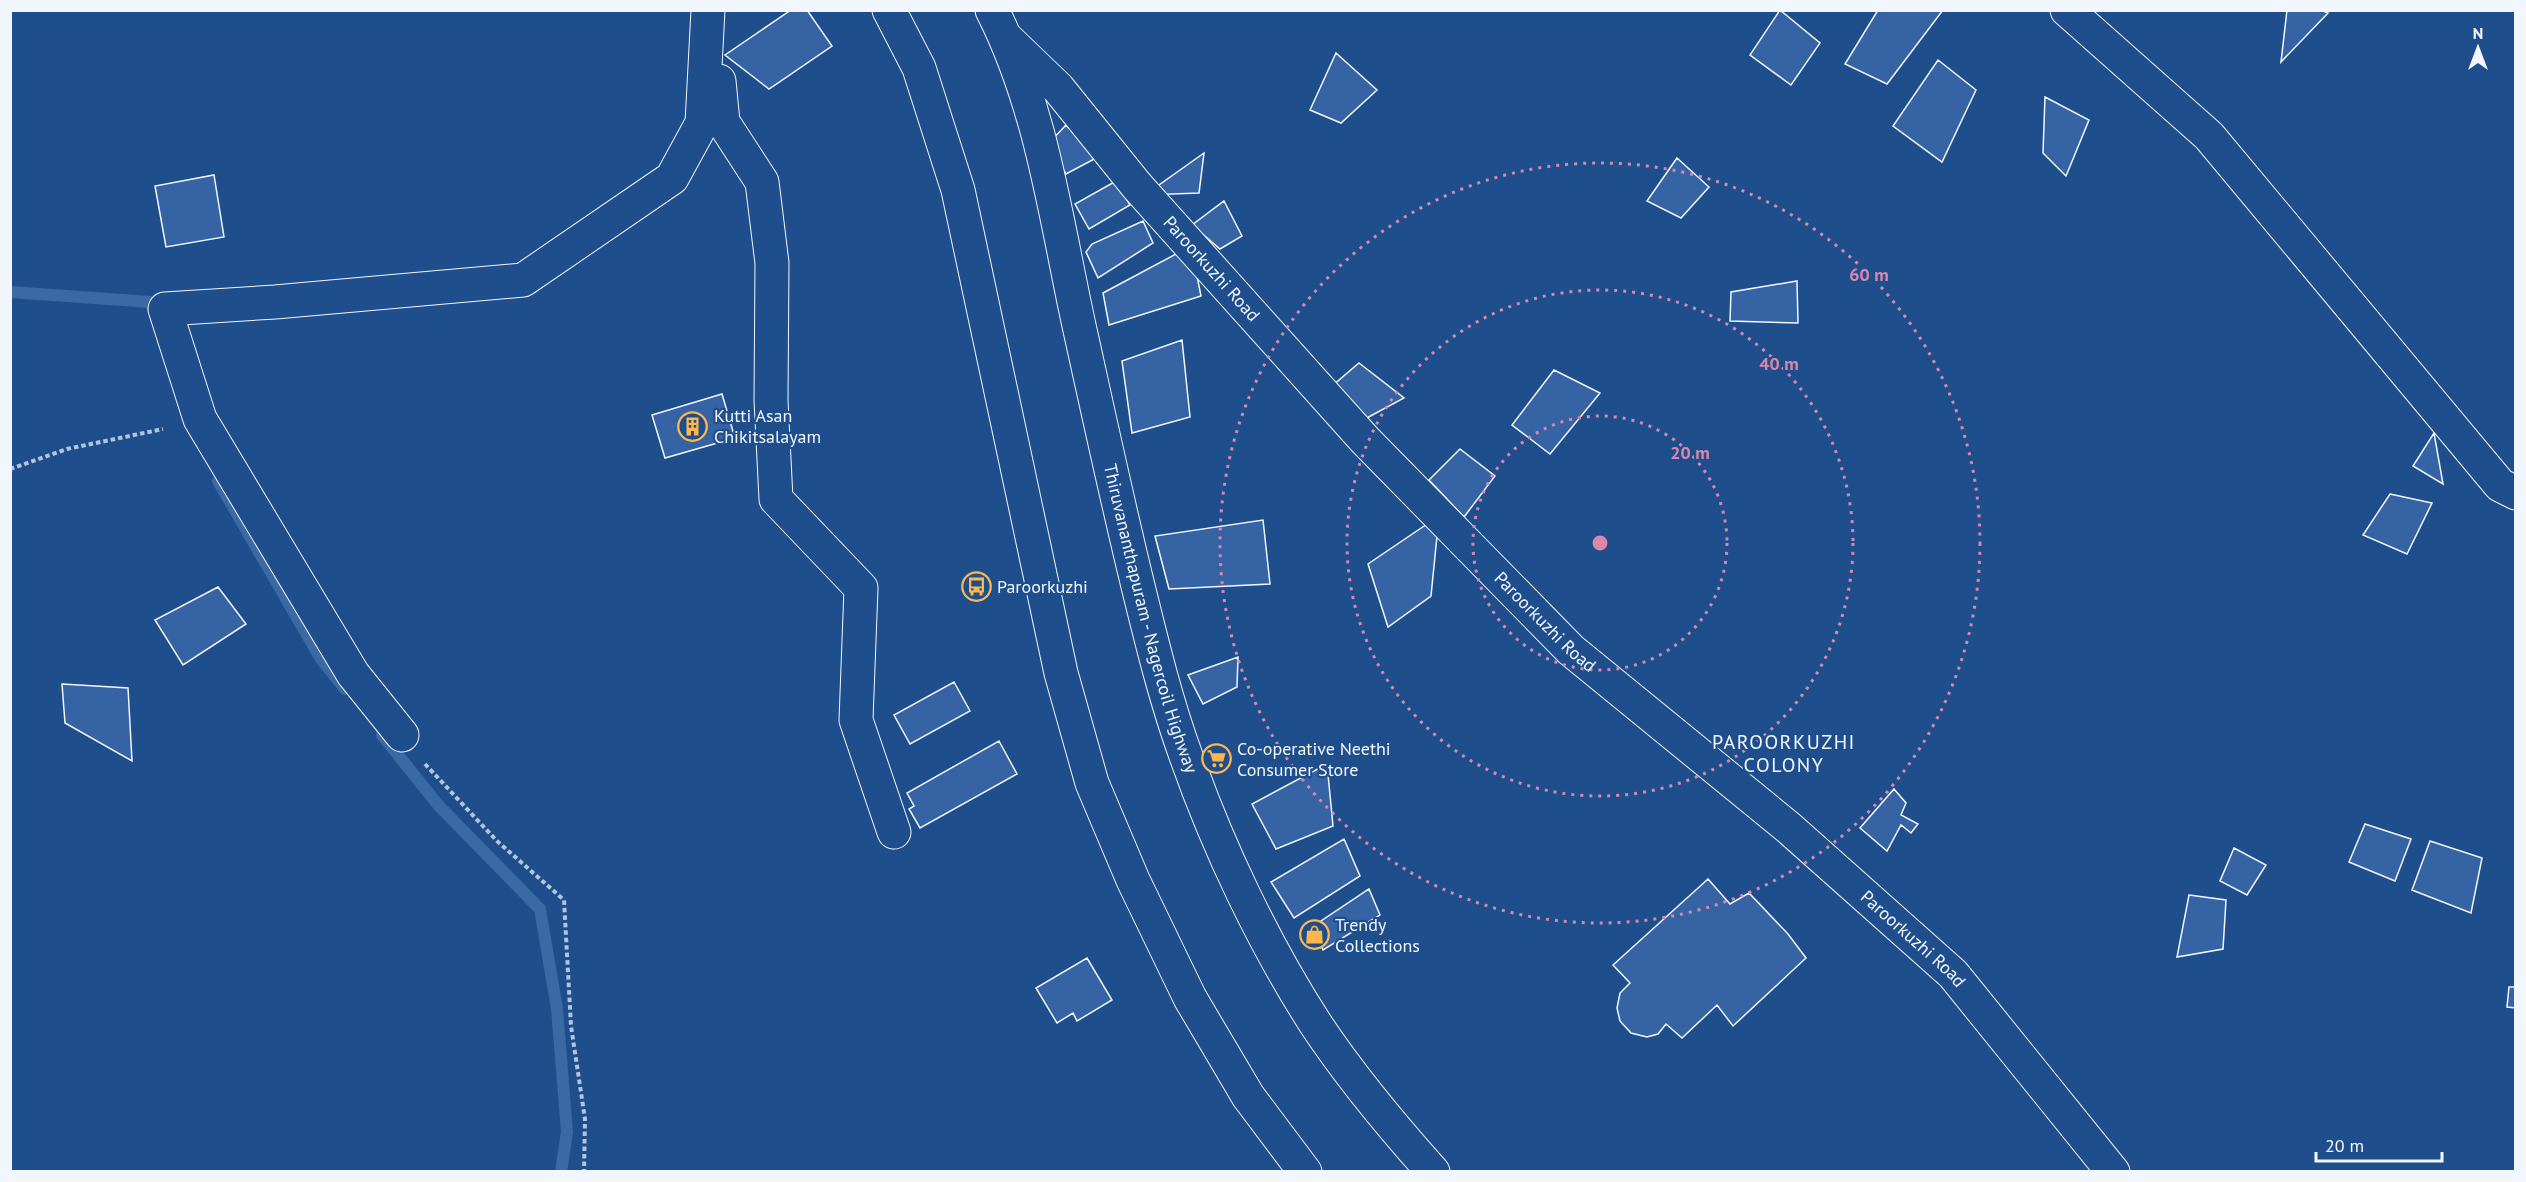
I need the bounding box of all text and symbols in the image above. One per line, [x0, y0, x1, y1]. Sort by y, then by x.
north arrow [2448, 18, 2508, 78]
text: N [2473, 23, 2483, 43]
street label: Paroorkuzhi Road [1158, 211, 1265, 326]
text: 60 m [1849, 263, 1889, 286]
text: 40 m [1759, 352, 1799, 375]
place label: Kutti Asan Chikitsalayam [714, 404, 821, 448]
building icon: Kutti Asan Chikitsalayam [677, 410, 709, 442]
text: 20 m [1670, 441, 1710, 464]
street label: Thiruvananthapuram - Nagercoil Highway [1099, 461, 1203, 777]
centre of rings [1590, 533, 1610, 553]
street label: Paroorkuzhi Road [1490, 567, 1601, 677]
bus stop icon: Paroorkuzhi [960, 571, 992, 603]
place label: Paroorkuzhi [997, 575, 1088, 598]
district label: PAROORKUZHI COLONY [1712, 729, 1856, 778]
place label: Co-operative Neethi Consumer Store [1237, 737, 1391, 781]
supermarket icon: Co-operative Neethi Consumer Store [1200, 743, 1232, 775]
street label: Paroorkuzhi Road [1856, 885, 1971, 992]
place label: Trendy Collections [1335, 913, 1420, 957]
shop icon: Trendy Collections [1298, 919, 1330, 951]
scale bar [2316, 1125, 2442, 1163]
text: 20 m [2325, 1134, 2364, 1157]

